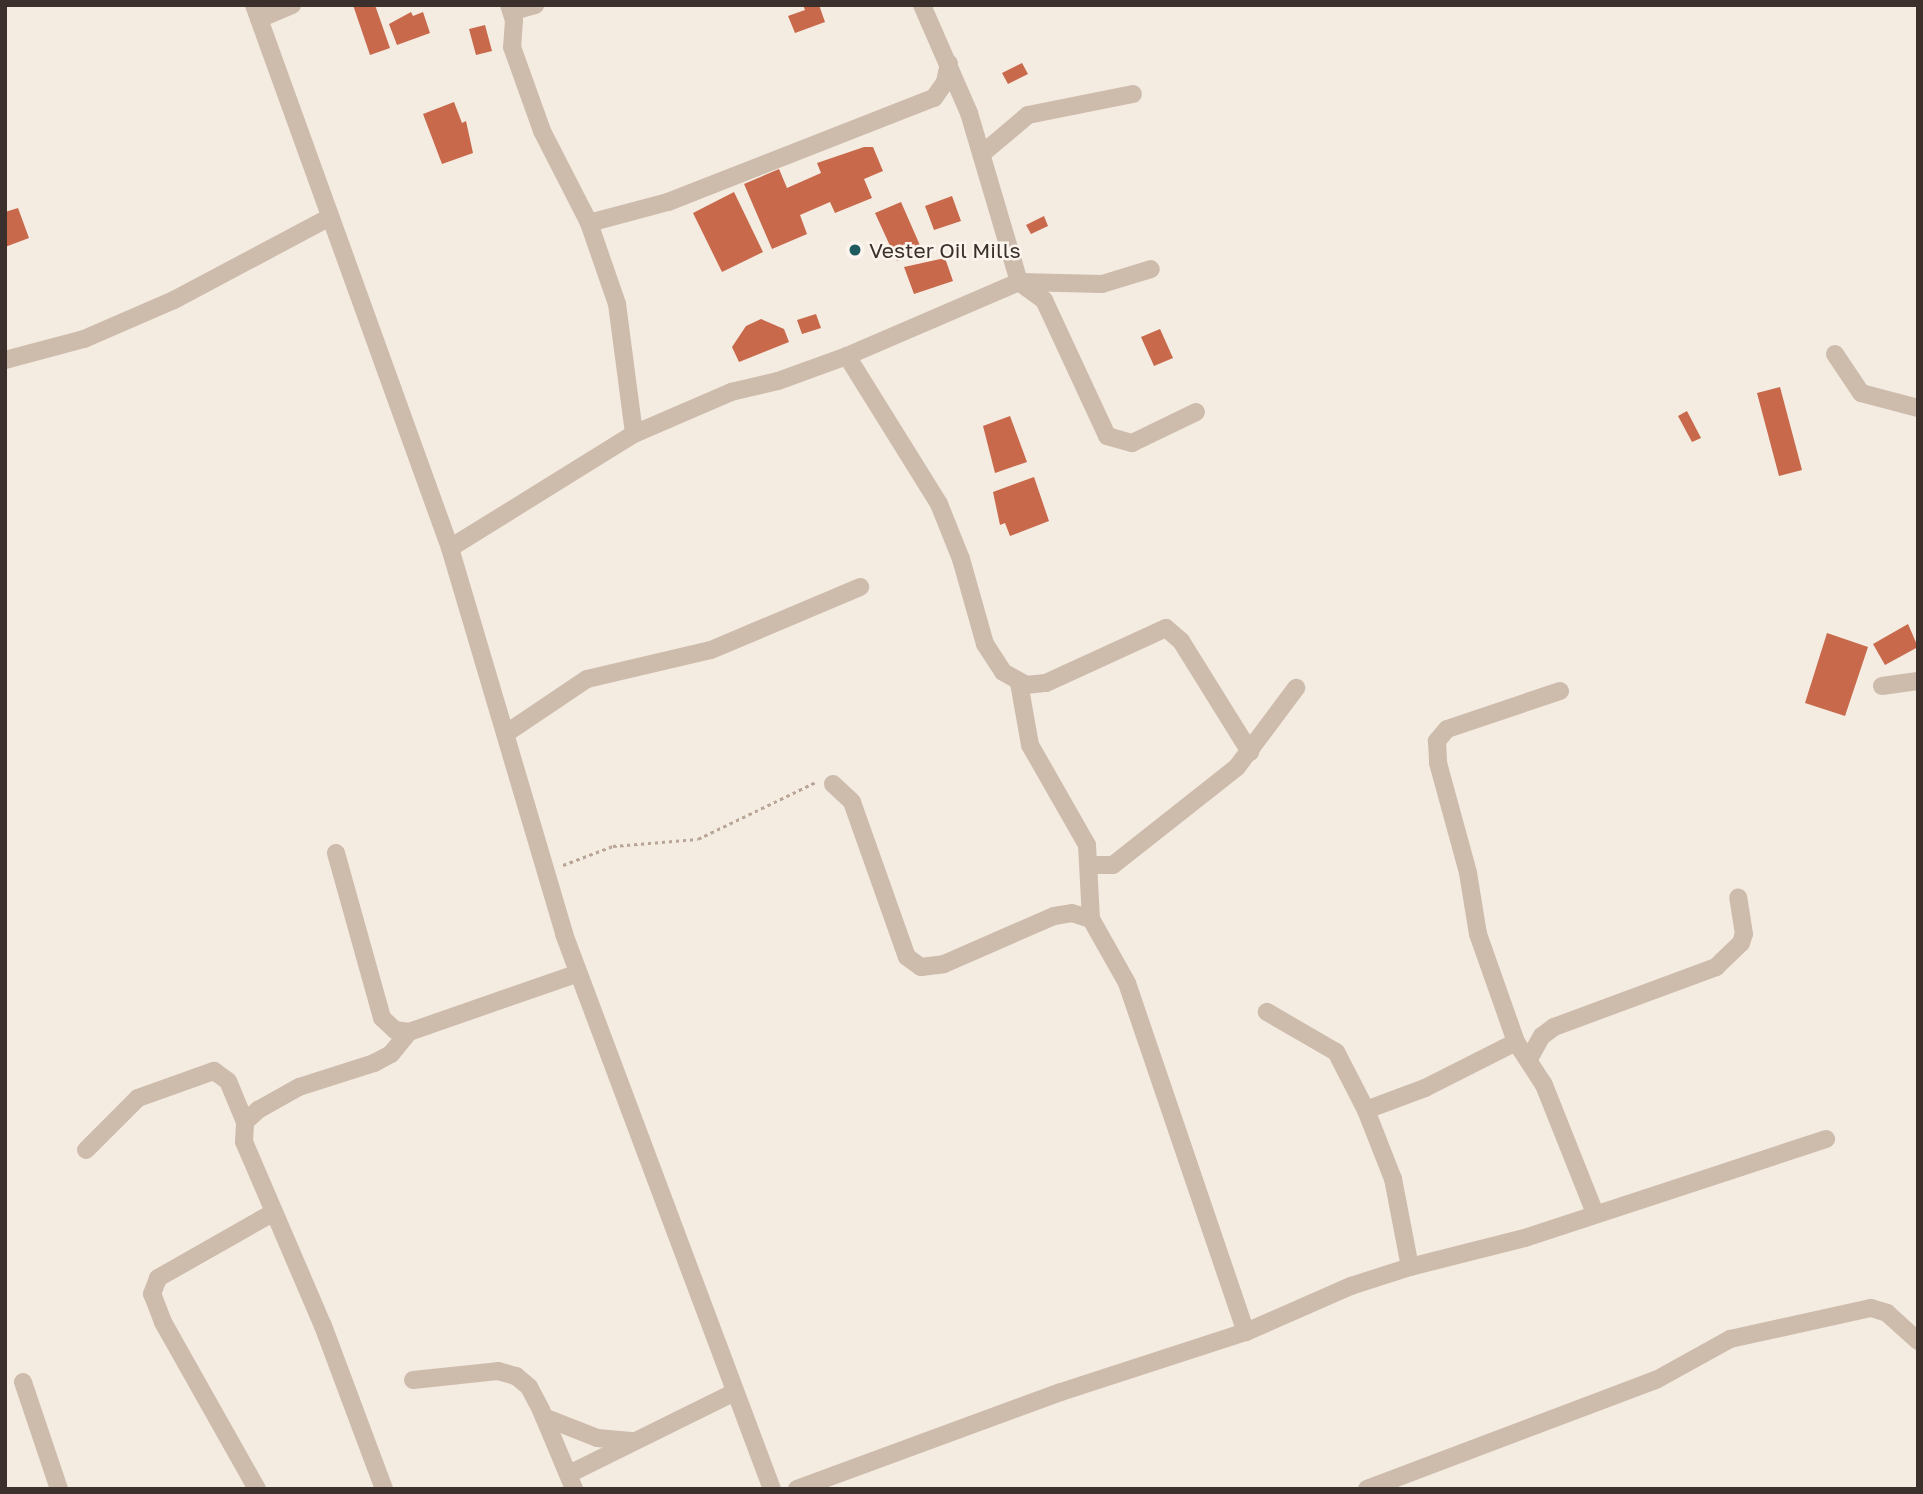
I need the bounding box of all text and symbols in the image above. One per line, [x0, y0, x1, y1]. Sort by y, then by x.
place label: Vester Oil Mills [869, 237, 1021, 263]
marker: Vester Oil Mills [847, 242, 863, 258]

